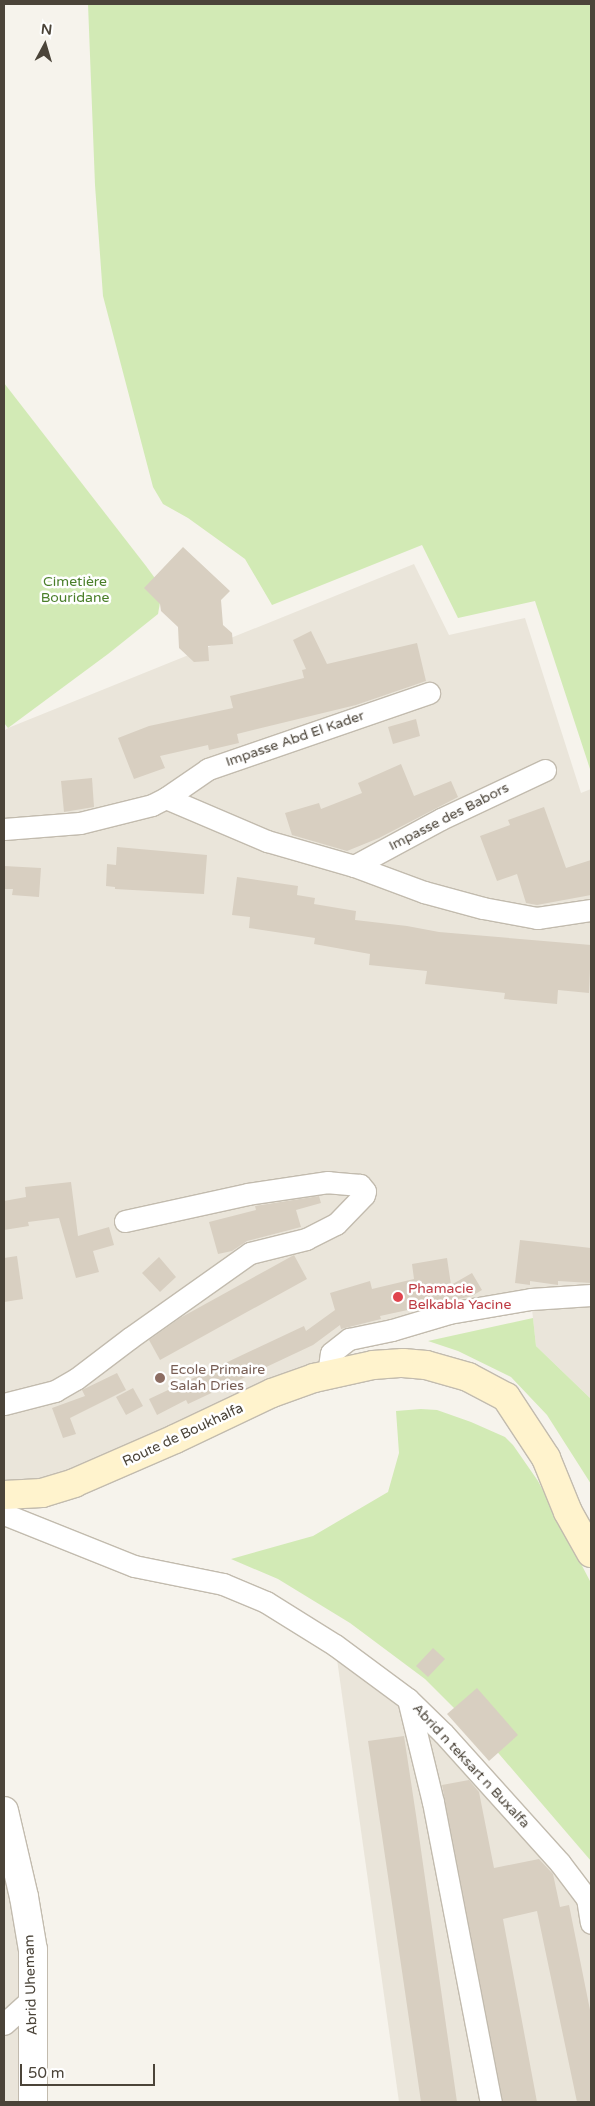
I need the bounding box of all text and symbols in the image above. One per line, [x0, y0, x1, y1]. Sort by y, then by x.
north arrow [20, 20, 70, 70]
text: N [40, 21, 53, 39]
park label: Cimetière Bouridane [41, 574, 109, 606]
street label: Impasse Abd El Kader [223, 707, 367, 771]
street label: Impasse des Babors [386, 779, 512, 855]
place label: Phamacie Belkabla Yacine [408, 1281, 511, 1314]
marker: Phamacie Belkabla Yacine [392, 1291, 404, 1303]
place label: Ecole Primaire Salah Dries [170, 1362, 265, 1394]
marker: Ecole Primaire Salah Dries [154, 1372, 166, 1384]
street label: Route de Boukhalfa [120, 1400, 246, 1470]
street label: Abrid n teksart n Buxalfa [409, 1700, 533, 1832]
street label: Abrid Uhemam [21, 1934, 41, 2036]
scale bar [22, 2054, 158, 2086]
text: 50 m [28, 2064, 65, 2082]

